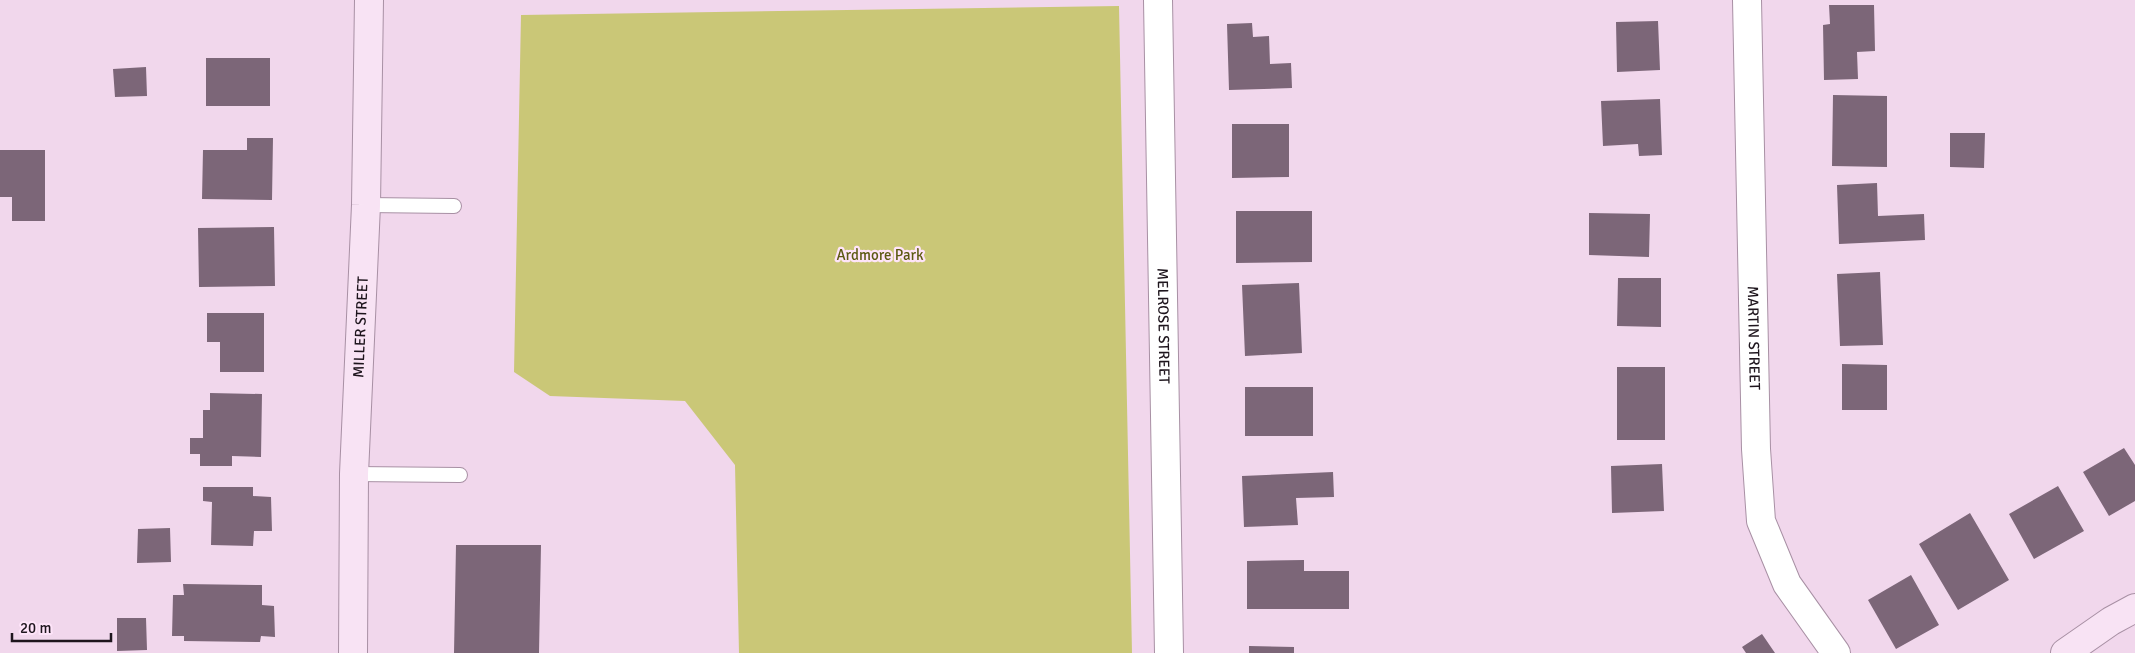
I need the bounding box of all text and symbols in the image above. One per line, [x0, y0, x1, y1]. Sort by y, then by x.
park label: Ardmore Park [836, 246, 924, 264]
street label: MELROSE STREET [1154, 268, 1173, 385]
street label: MILLER STREET [349, 275, 372, 378]
street label: MARTIN STREET [1744, 286, 1764, 391]
scale bar [12, 610, 111, 642]
text: 20 m [20, 619, 51, 637]

